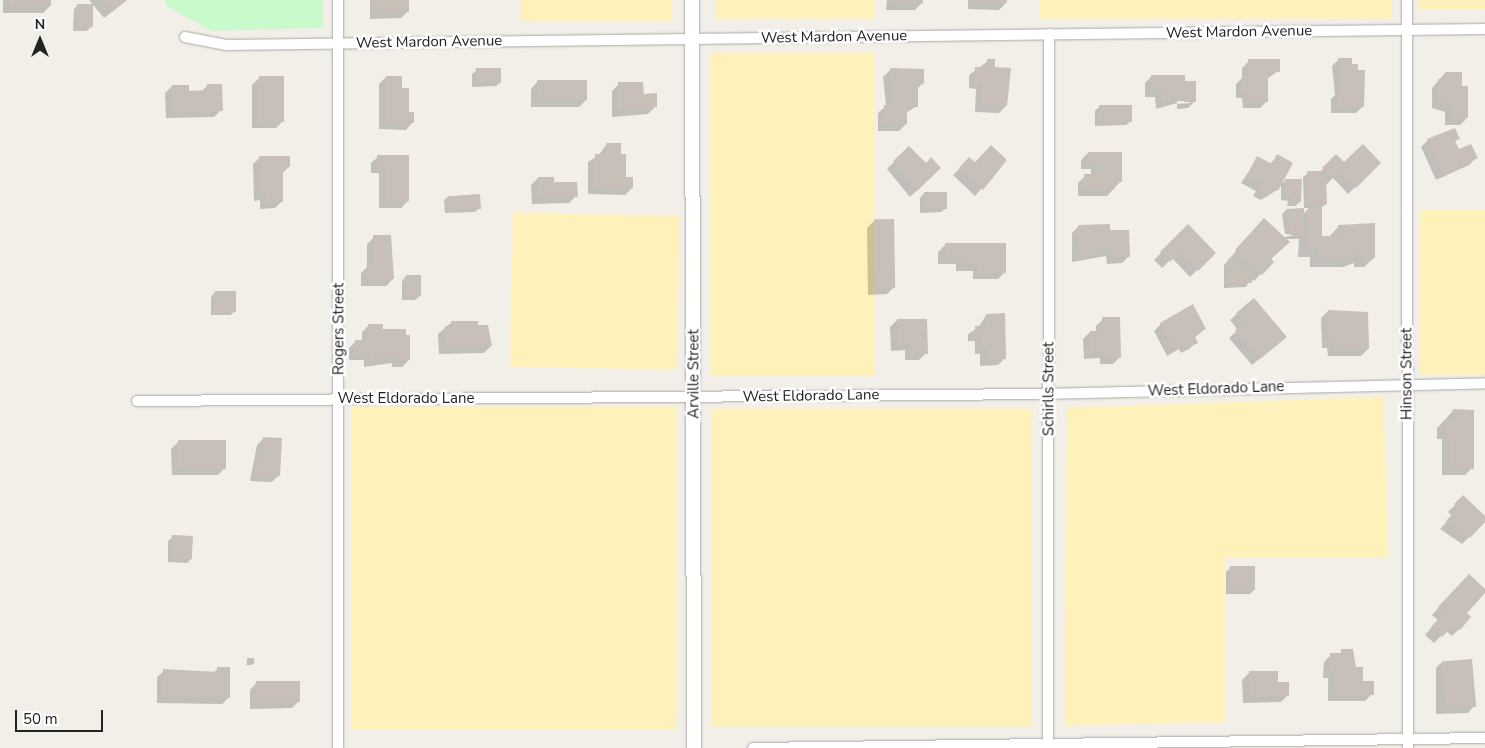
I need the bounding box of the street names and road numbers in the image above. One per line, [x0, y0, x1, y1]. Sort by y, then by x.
street label: West Mardon Avenue [1166, 22, 1312, 42]
street label: West Mardon Avenue [761, 27, 907, 47]
street label: West Mardon Avenue [356, 32, 502, 52]
street label: Rogers Street [330, 283, 348, 375]
street label: Hinson Street [1398, 328, 1416, 420]
street label: Arville Street [685, 329, 703, 419]
street label: Schirlls Street [1040, 342, 1058, 436]
street label: West Eldorado Lane [1147, 378, 1285, 400]
street label: West Eldorado Lane [742, 386, 880, 406]
street label: West Eldorado Lane [338, 390, 474, 408]

